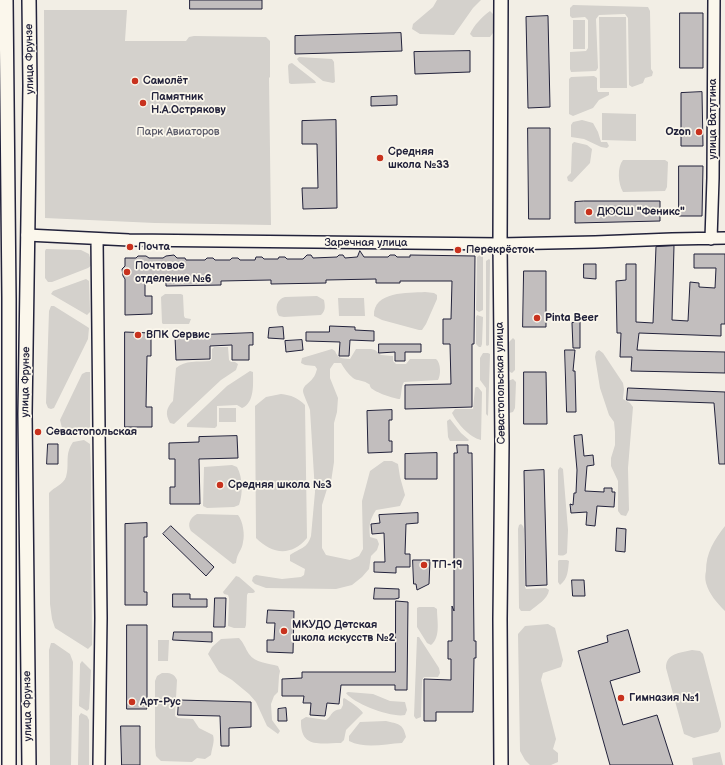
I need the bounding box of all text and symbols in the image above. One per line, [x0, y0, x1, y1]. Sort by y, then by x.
street label: улица Фрунзе [23, 23, 37, 95]
place label: Самолёт [143, 74, 188, 88]
marker: Самолёт [130, 76, 140, 86]
street label: улица Ватутина [706, 78, 720, 160]
place label: Памятник Н.А.Острякову [151, 90, 226, 116]
marker: Памятник Н.А.Острякову [138, 98, 148, 108]
park label: Парк Авиаторов [136, 125, 220, 139]
place label: Ozon [665, 125, 691, 139]
marker: Ozon [694, 127, 704, 137]
place label: Средняя школа №33 [388, 145, 449, 171]
marker: Средняя школа №33 [375, 153, 385, 163]
place label: ДЮСШ "Феникс" [597, 205, 685, 219]
marker: ДЮСШ "Феникс" [584, 207, 594, 217]
street label: Заречная улица [324, 236, 408, 250]
place label: Почта [138, 240, 170, 254]
marker: Почта [125, 242, 135, 252]
place label: Перекрёсток [466, 243, 534, 257]
marker: Перекрёсток [453, 245, 463, 255]
place label: Почтовое отделение №6 [135, 259, 212, 285]
marker: Почтовое отделение №6 [122, 267, 132, 277]
place label: Pinta Beer [545, 311, 598, 325]
marker: Pinta Beer [532, 313, 542, 323]
street label: Севастопольская улица [493, 322, 509, 444]
place label: ВПК Сервис [146, 328, 210, 342]
marker: ВПК Сервис [133, 330, 143, 340]
street label: улица Фрунзе [19, 346, 33, 418]
place label: Севастопольская [46, 425, 137, 439]
marker: Севастопольская [33, 427, 43, 437]
place label: Средняя школа №3 [228, 478, 332, 492]
marker: Средняя школа №3 [215, 480, 225, 490]
place label: ТП-19 [432, 558, 462, 572]
marker: ТП-19 [419, 560, 429, 570]
place label: МКУДО Детская школа искусств №2 [292, 618, 395, 644]
marker: МКУДО Детская школа искусств №2 [279, 626, 289, 636]
street label: улица Фрунзе [21, 670, 35, 742]
place label: Гимназия №1 [629, 691, 699, 705]
marker: Гимназия №1 [616, 693, 626, 703]
place label: Арт-Рус [140, 695, 181, 709]
marker: Арт-Рус [127, 697, 137, 707]

